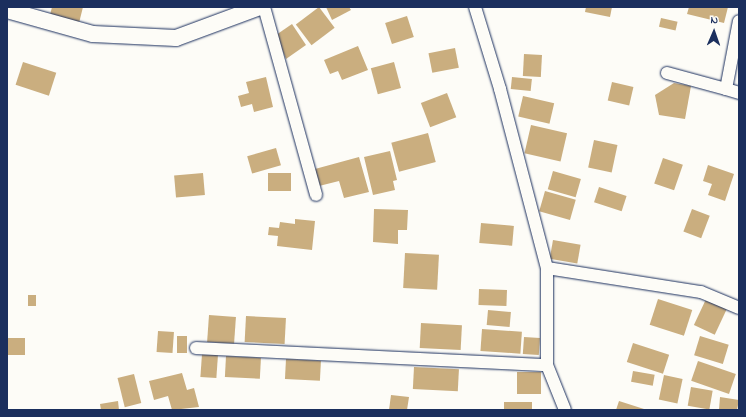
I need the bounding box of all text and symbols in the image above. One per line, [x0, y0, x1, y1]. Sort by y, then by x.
north arrow [694, 12, 734, 52]
text: N [710, 12, 718, 28]

